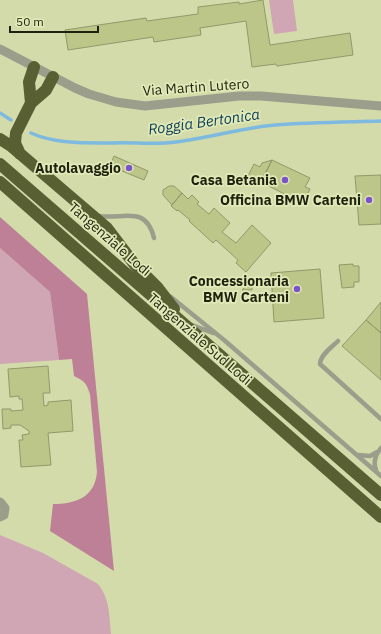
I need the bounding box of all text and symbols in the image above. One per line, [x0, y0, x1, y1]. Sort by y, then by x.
scale bar [10, 8, 98, 34]
text: 50 m [16, 14, 44, 29]
street label: Via Martin Lutero [142, 74, 250, 100]
water label: Roggia Bertonica [147, 104, 261, 139]
place label: Autolavaggio [35, 159, 121, 177]
marker: Autolavaggio [124, 163, 134, 173]
place label: Casa Betania [191, 171, 277, 189]
marker: Casa Betania [280, 175, 290, 185]
place label: Officina BMW Carteni [220, 191, 361, 209]
marker: Officina BMW Carteni [364, 195, 374, 205]
street label: Tangenziale Lodi [65, 198, 155, 280]
place label: Concessionaria BMW Carteni [189, 272, 289, 306]
marker: Concessionaria BMW Carteni [292, 284, 302, 294]
street label: Tangenziale Sud Lodi [144, 289, 256, 389]

